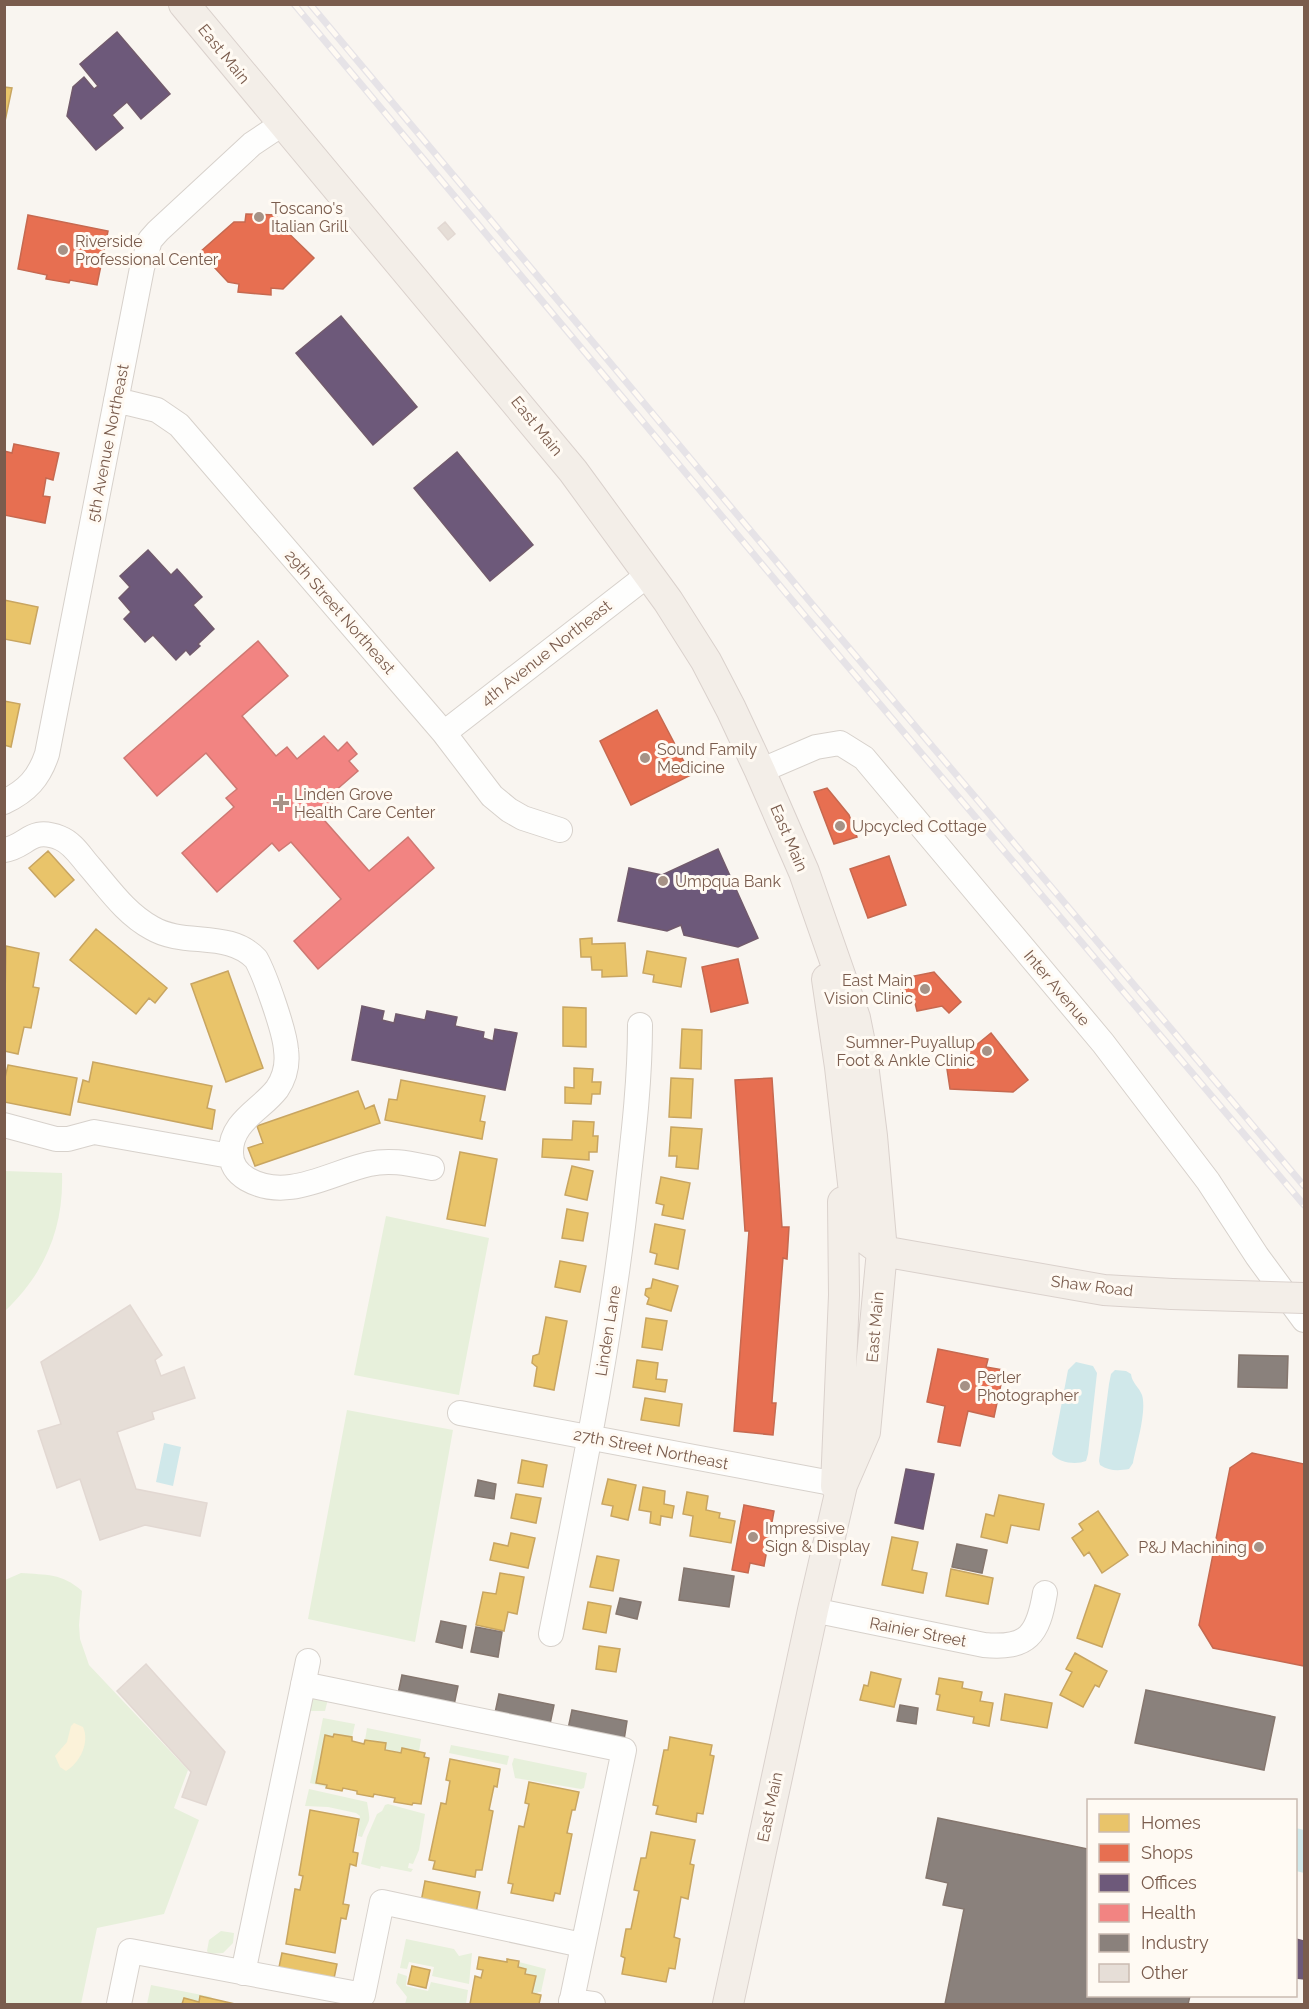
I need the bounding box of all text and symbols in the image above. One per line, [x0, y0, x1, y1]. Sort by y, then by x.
street label: East Main [194, 20, 254, 88]
place label: Toscano's Italian Grill [271, 199, 349, 236]
marker: Toscano's Italian Grill [252, 210, 266, 224]
place label: Riverside Professional Center [75, 232, 219, 269]
marker: Riverside Professional Center [56, 243, 70, 257]
street label: 5th Avenue Northeast [83, 362, 133, 524]
street label: East Main [507, 392, 567, 460]
street label: 29th Street Northeast [281, 546, 399, 678]
street label: 4th Avenue Northeast [477, 596, 616, 710]
place label: Sound Family Medicine [657, 740, 757, 777]
marker: Sound Family Medicine [638, 751, 652, 765]
place label: Linden Grove Health Care Center [294, 785, 436, 822]
marker: Linden Grove Health Care Center [272, 794, 290, 812]
street label: East Main [766, 802, 812, 874]
place label: Upcycled Cottage [852, 817, 987, 836]
marker: Upcycled Cottage [833, 819, 847, 833]
place label: Umpqua Bank [675, 872, 781, 891]
marker: Umpqua Bank [656, 874, 670, 888]
street label: Inter Avenue [1020, 946, 1094, 1030]
place label: East Main Vision Clinic [824, 971, 913, 1008]
marker: East Main Vision Clinic [918, 982, 932, 996]
place label: Sumner-Puyallup Foot & Ankle Clinic [837, 1033, 975, 1070]
marker: Sumner-Puyallup Foot & Ankle Clinic [980, 1044, 994, 1058]
street label: Shaw Road [1050, 1272, 1134, 1300]
street label: Linden Lane [591, 1284, 625, 1378]
street label: East Main [862, 1291, 888, 1363]
place label: Perler Photographer [977, 1368, 1079, 1405]
marker: Perler Photographer [958, 1379, 972, 1393]
street label: 27th Street Northeast [572, 1425, 731, 1473]
place label: Impressive Sign & Display [765, 1519, 871, 1556]
marker: Impressive Sign & Display [746, 1530, 760, 1544]
place label: P&J Machining [1138, 1538, 1247, 1557]
marker: P&J Machining [1252, 1540, 1266, 1554]
street label: Rainier Street [868, 1613, 969, 1651]
street label: East Main [753, 1770, 787, 1844]
legend [1087, 1799, 1297, 1997]
text: Homes [1141, 1812, 1201, 1833]
text: Shops [1141, 1842, 1193, 1863]
text: Offices [1141, 1872, 1197, 1893]
text: Health [1141, 1902, 1196, 1923]
text: Industry [1141, 1932, 1209, 1953]
text: Other [1141, 1962, 1189, 1983]

